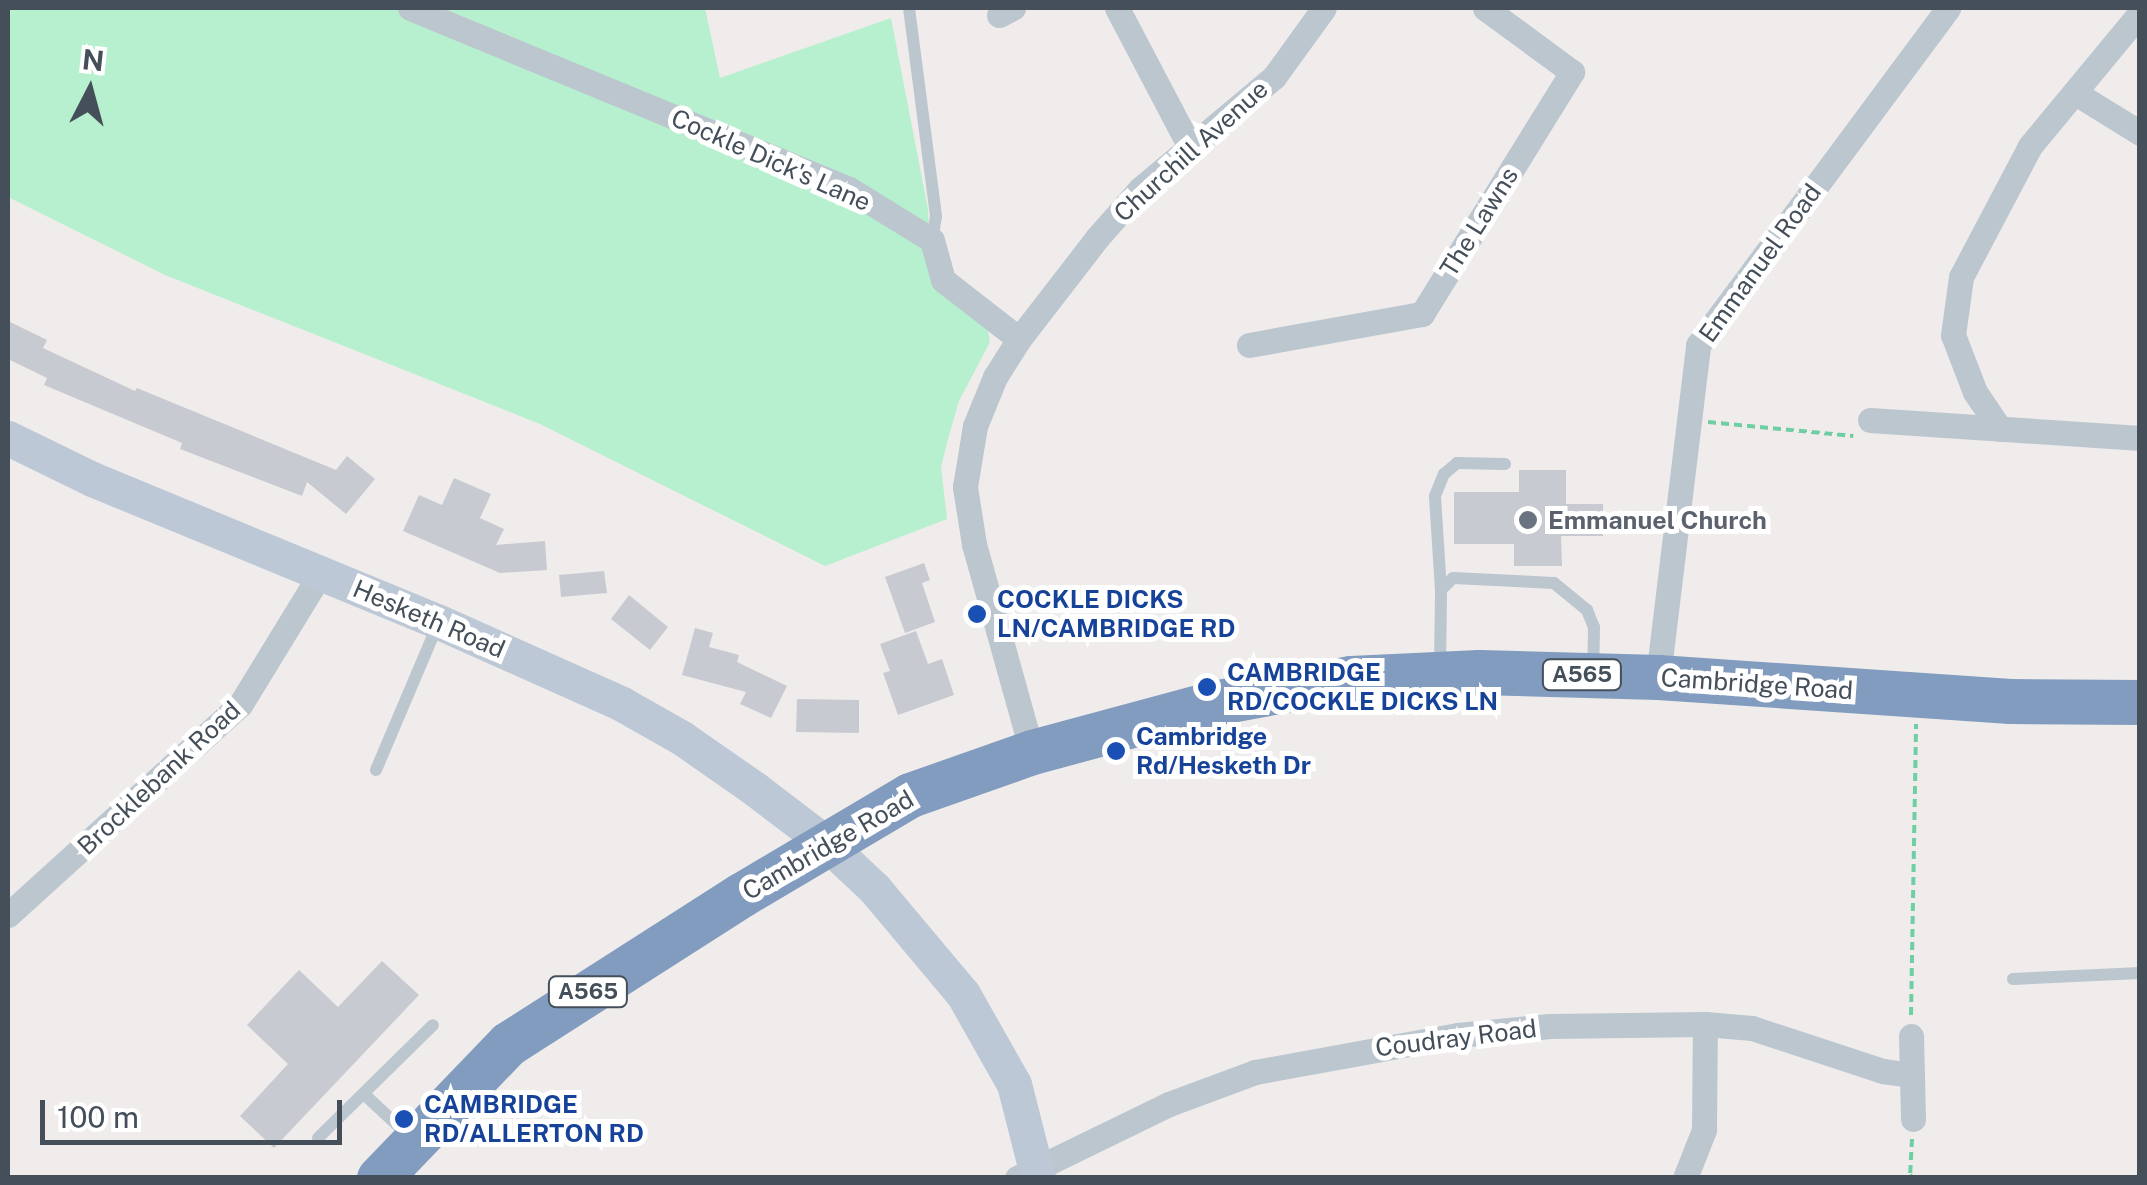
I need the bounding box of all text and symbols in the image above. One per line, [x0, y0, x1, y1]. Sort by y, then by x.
north arrow [40, 40, 140, 140]
text: N [81, 42, 106, 77]
street label: Churchill Avenue [1108, 74, 1274, 228]
street label: Cockle Dick's Lane [667, 102, 875, 218]
street label: The Lawns [1434, 162, 1524, 282]
street label: Emmanuel Road [1693, 178, 1827, 348]
place label: Emmanuel Church [1548, 505, 1767, 535]
marker: Emmanuel Church [1517, 509, 1539, 531]
street label: Hesketh Road [349, 574, 509, 664]
place label: COCKLE DICKS LN/CAMBRIDGE RD [997, 585, 1235, 644]
marker: COCKLE DICKS LN/CAMBRIDGE RD [966, 603, 988, 625]
place label: CAMBRIDGE RD/COCKLE DICKS LN [1227, 658, 1498, 717]
road number: A565 [1540, 658, 1624, 692]
street label: Cambridge Road [1660, 662, 1854, 706]
marker: CAMBRIDGE RD/COCKLE DICKS LN [1196, 676, 1218, 698]
street label: Brocklebank Road [71, 695, 247, 861]
place label: Cambridge Rd/Hesketh Dr [1136, 722, 1311, 781]
marker: Cambridge Rd/Hesketh Dr [1105, 740, 1127, 762]
street label: Cambridge Road [737, 784, 919, 906]
road number: A565 [546, 975, 630, 1009]
street label: Coudray Road [1374, 1013, 1538, 1063]
scale bar [45, 1080, 348, 1142]
place label: CAMBRIDGE RD/ALLERTON RD [424, 1090, 644, 1149]
text: 100 m [57, 1099, 139, 1135]
marker: CAMBRIDGE RD/ALLERTON RD [393, 1108, 415, 1130]

